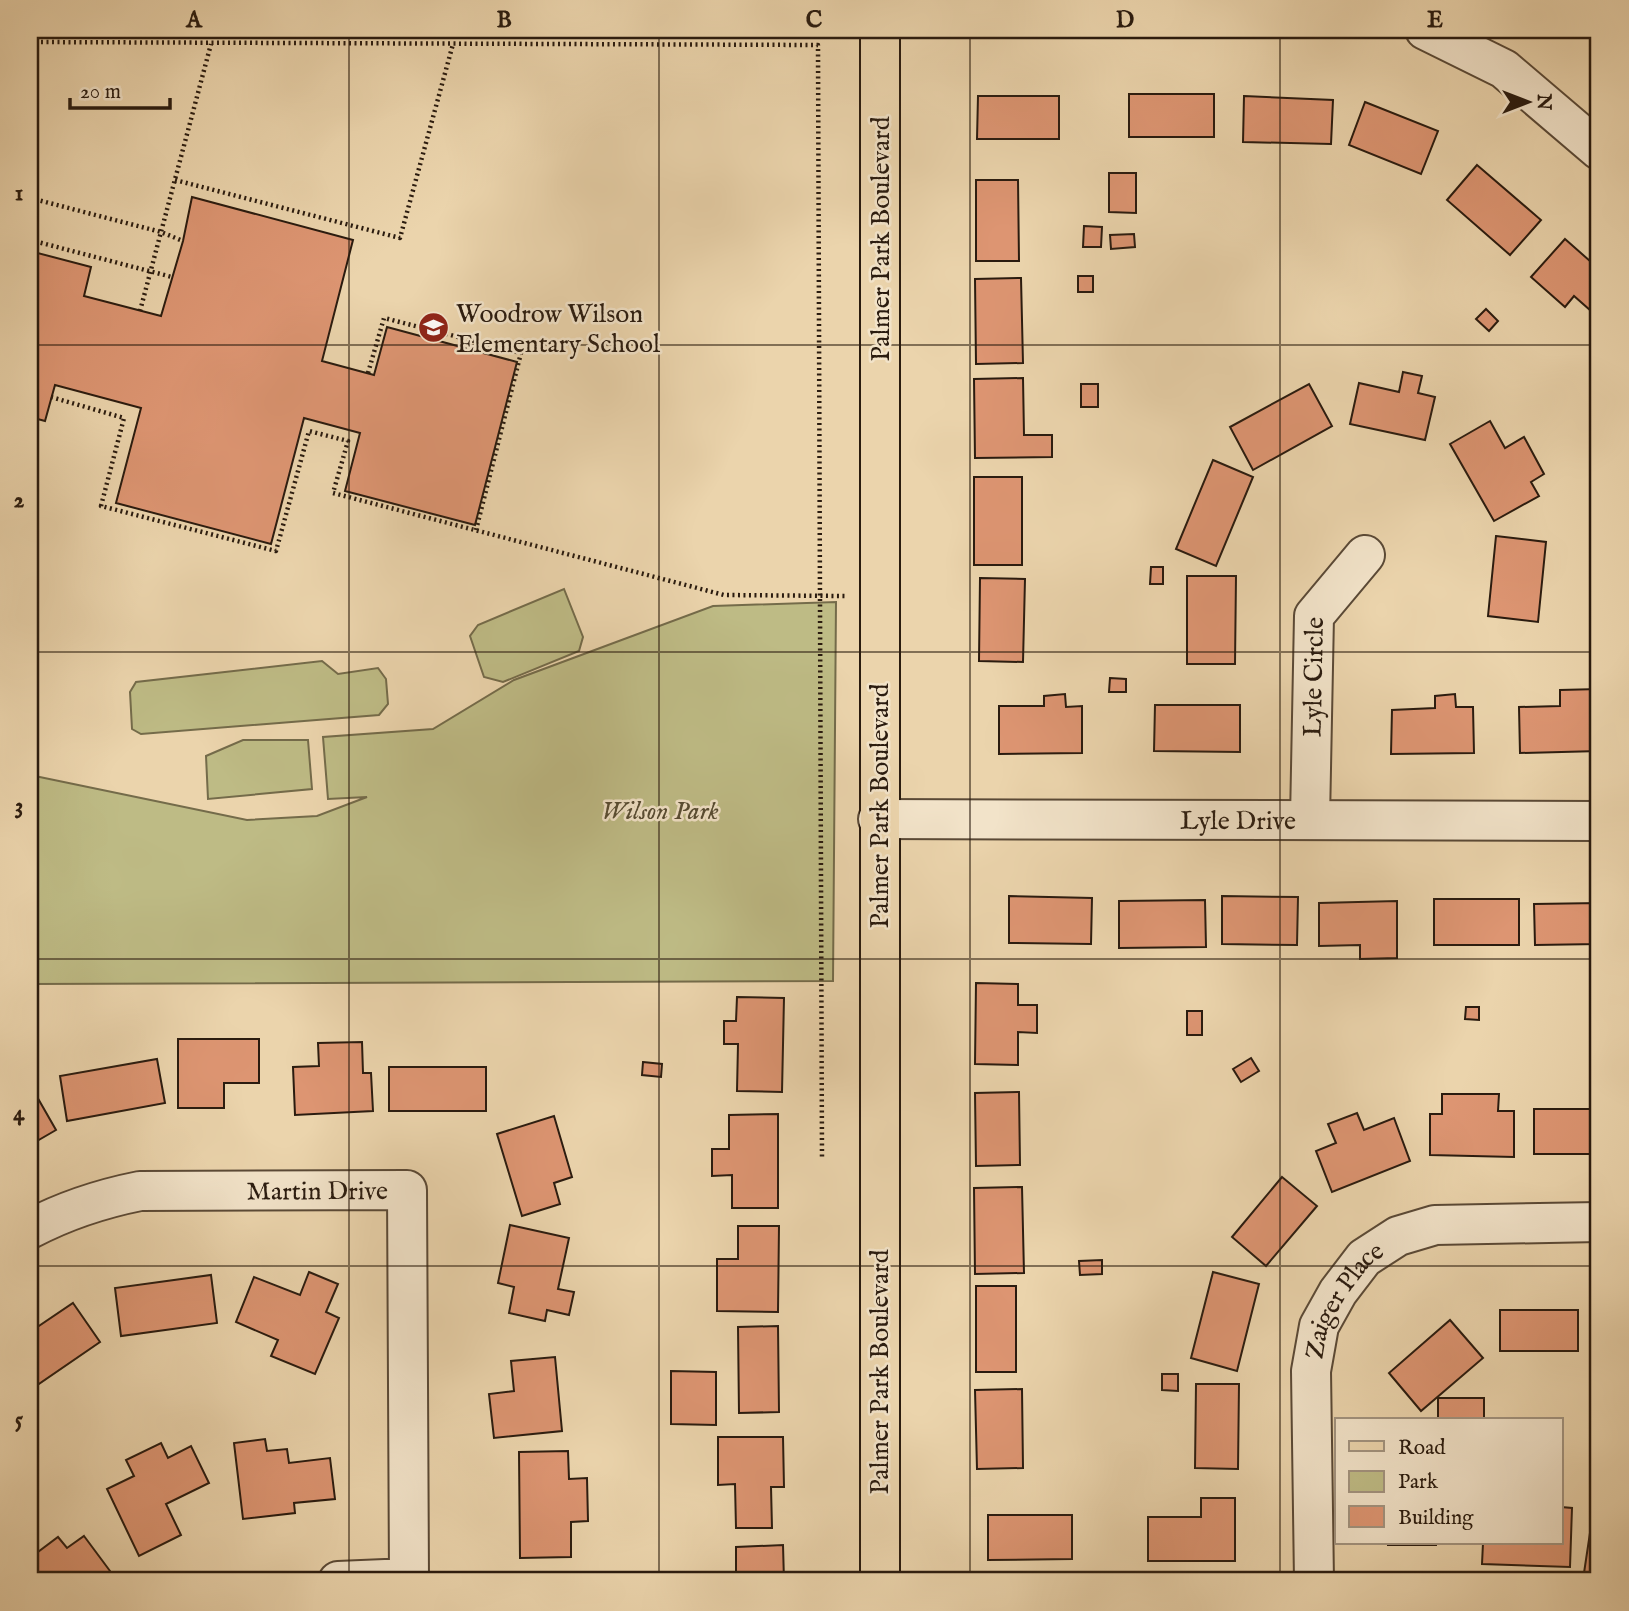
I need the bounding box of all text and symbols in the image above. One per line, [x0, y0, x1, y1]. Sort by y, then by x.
text: A [185, 6, 203, 35]
text: B [496, 6, 512, 35]
text: C [806, 6, 823, 35]
text: D [1116, 6, 1134, 35]
text: E [1427, 6, 1443, 35]
scale bar [70, 66, 170, 110]
north arrow [1492, 66, 1562, 136]
text: 20 m [80, 79, 121, 106]
text: N [1531, 93, 1555, 111]
street label: Palmer Park Boulevard [865, 116, 898, 362]
text: 1 [15, 179, 23, 208]
place label: Woodrow Wilson Elementary School [456, 298, 661, 361]
school or university icon: Woodrow Wilson Elementary School [416, 311, 450, 345]
text: 2 [14, 486, 25, 515]
street label: Lyle Circle [1297, 617, 1332, 738]
street label: Palmer Park Boulevard [864, 683, 897, 929]
text: 3 [15, 792, 23, 821]
park label: Wilson Park [601, 795, 719, 828]
street label: Lyle Drive [1180, 805, 1296, 838]
text: 4 [13, 1099, 25, 1128]
street label: Martin Drive [247, 1175, 388, 1209]
street label: Zaiger Place [1298, 1235, 1390, 1362]
street label: Palmer Park Boulevard [864, 1249, 897, 1495]
text: 5 [15, 1406, 24, 1435]
legend [1335, 1418, 1562, 1544]
text: Road [1398, 1435, 1446, 1462]
text: Park [1398, 1469, 1439, 1496]
text: Building [1398, 1505, 1474, 1532]

